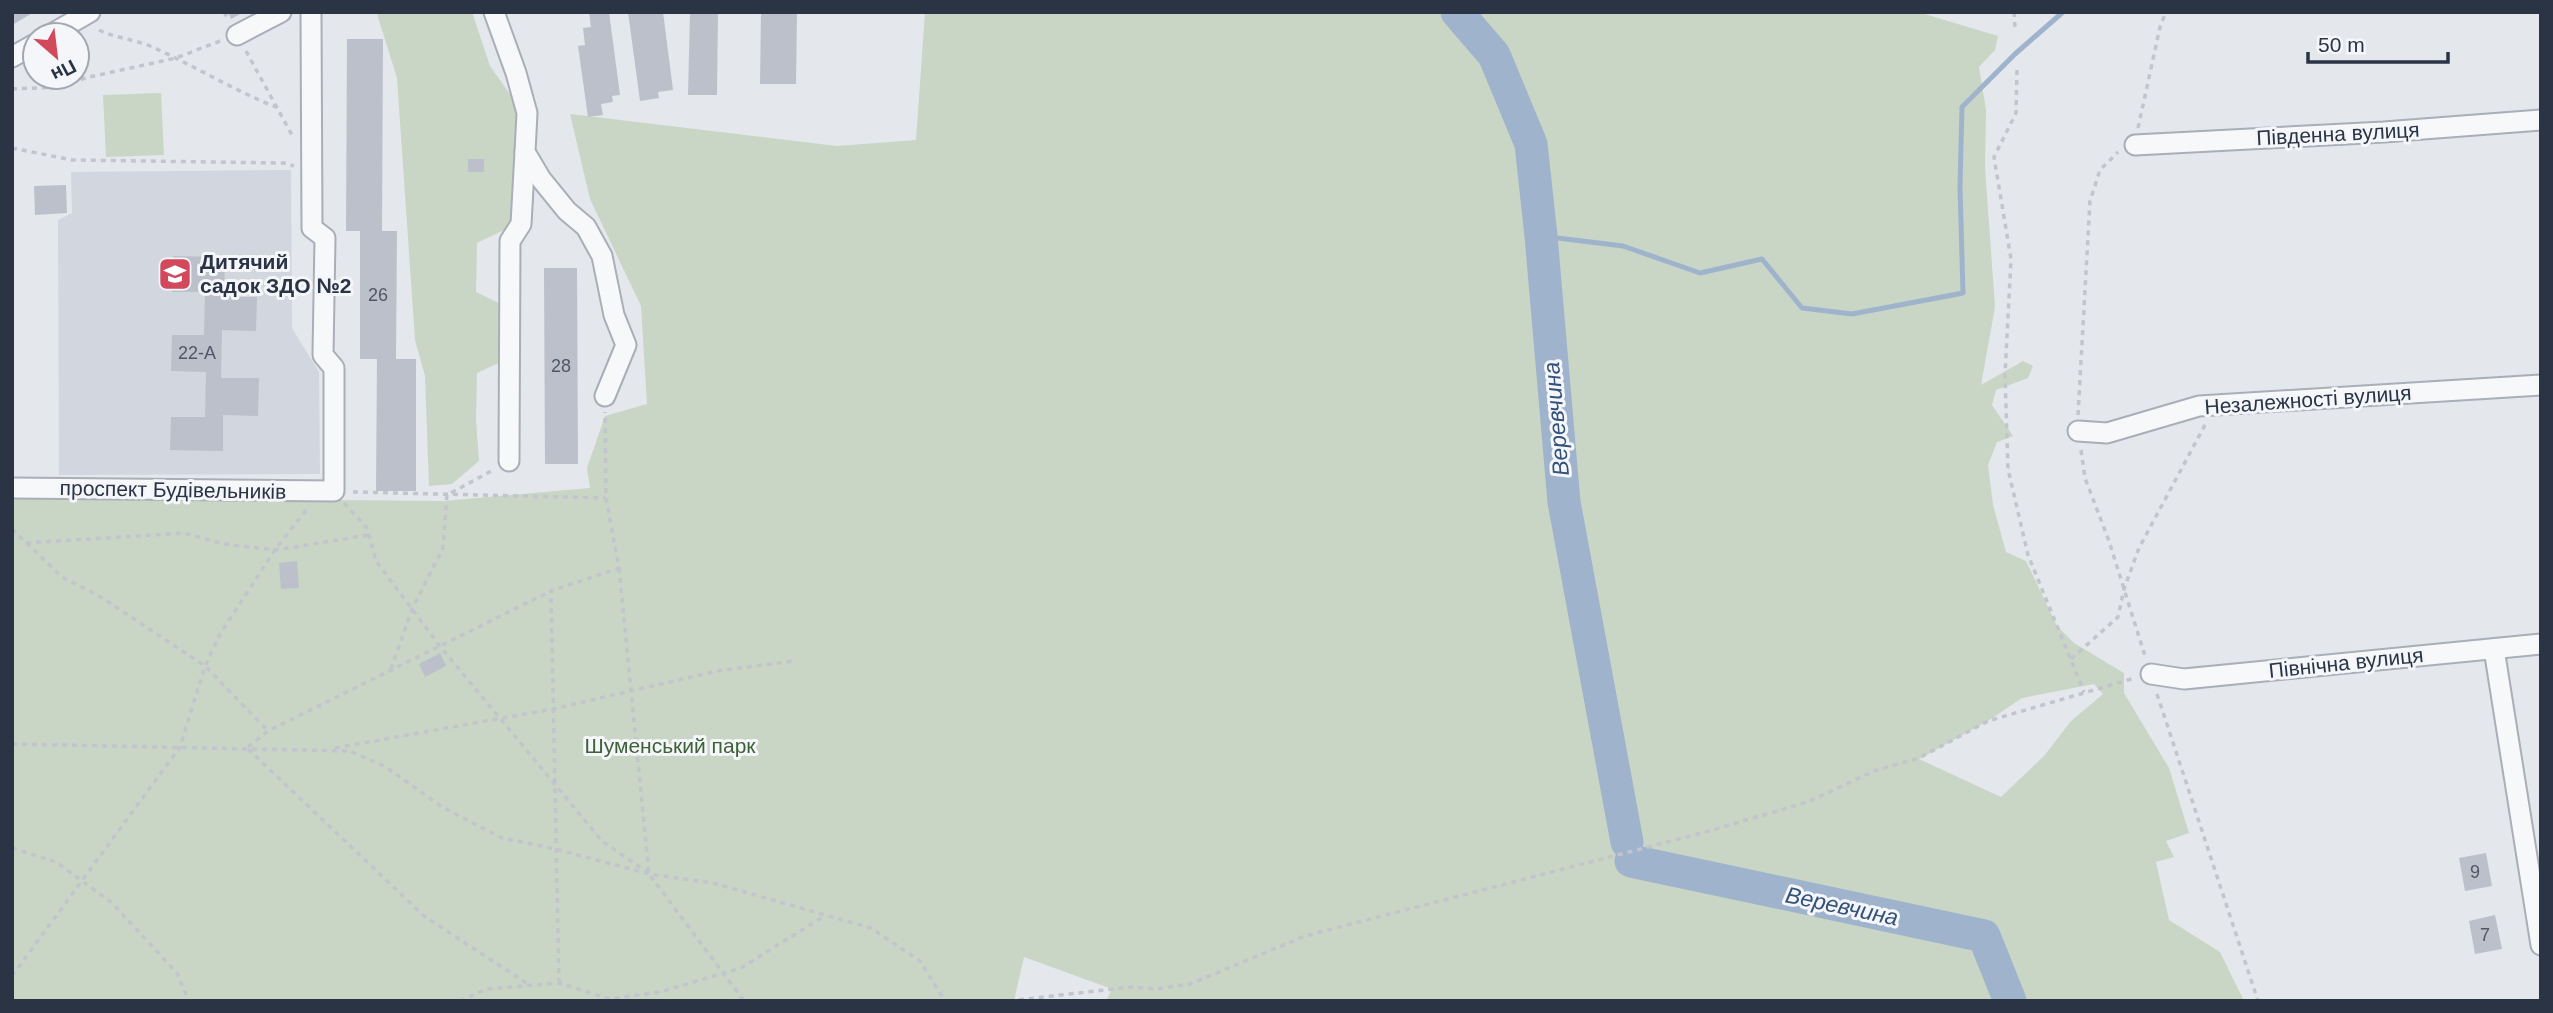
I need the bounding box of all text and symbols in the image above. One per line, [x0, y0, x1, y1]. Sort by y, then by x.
north arrow [21, 21, 91, 91]
scale bar [2308, 21, 2448, 65]
text: 50 m [2318, 33, 2365, 56]
text: Пн [48, 55, 80, 86]
street label: Південна вулиця [2256, 118, 2420, 149]
place label: Дитячий садок ЗДО №2 [200, 250, 352, 297]
school or university icon: Дитячий садок ЗДО №2 [156, 255, 194, 293]
house number: 26 [368, 285, 388, 305]
house number: 22-А [178, 343, 216, 363]
house number: 28 [551, 356, 571, 376]
water label: Веревчина [1538, 361, 1574, 477]
street label: Незалежності вулиця [2204, 381, 2412, 418]
street label: проспект Будівельників [60, 476, 287, 503]
street label: Північна вулиця [2267, 643, 2424, 682]
park label: Шуменський парк [584, 734, 756, 757]
house number: 9 [2470, 862, 2480, 882]
water label: Веревчина [1783, 881, 1901, 931]
house number: 7 [2480, 925, 2490, 945]

